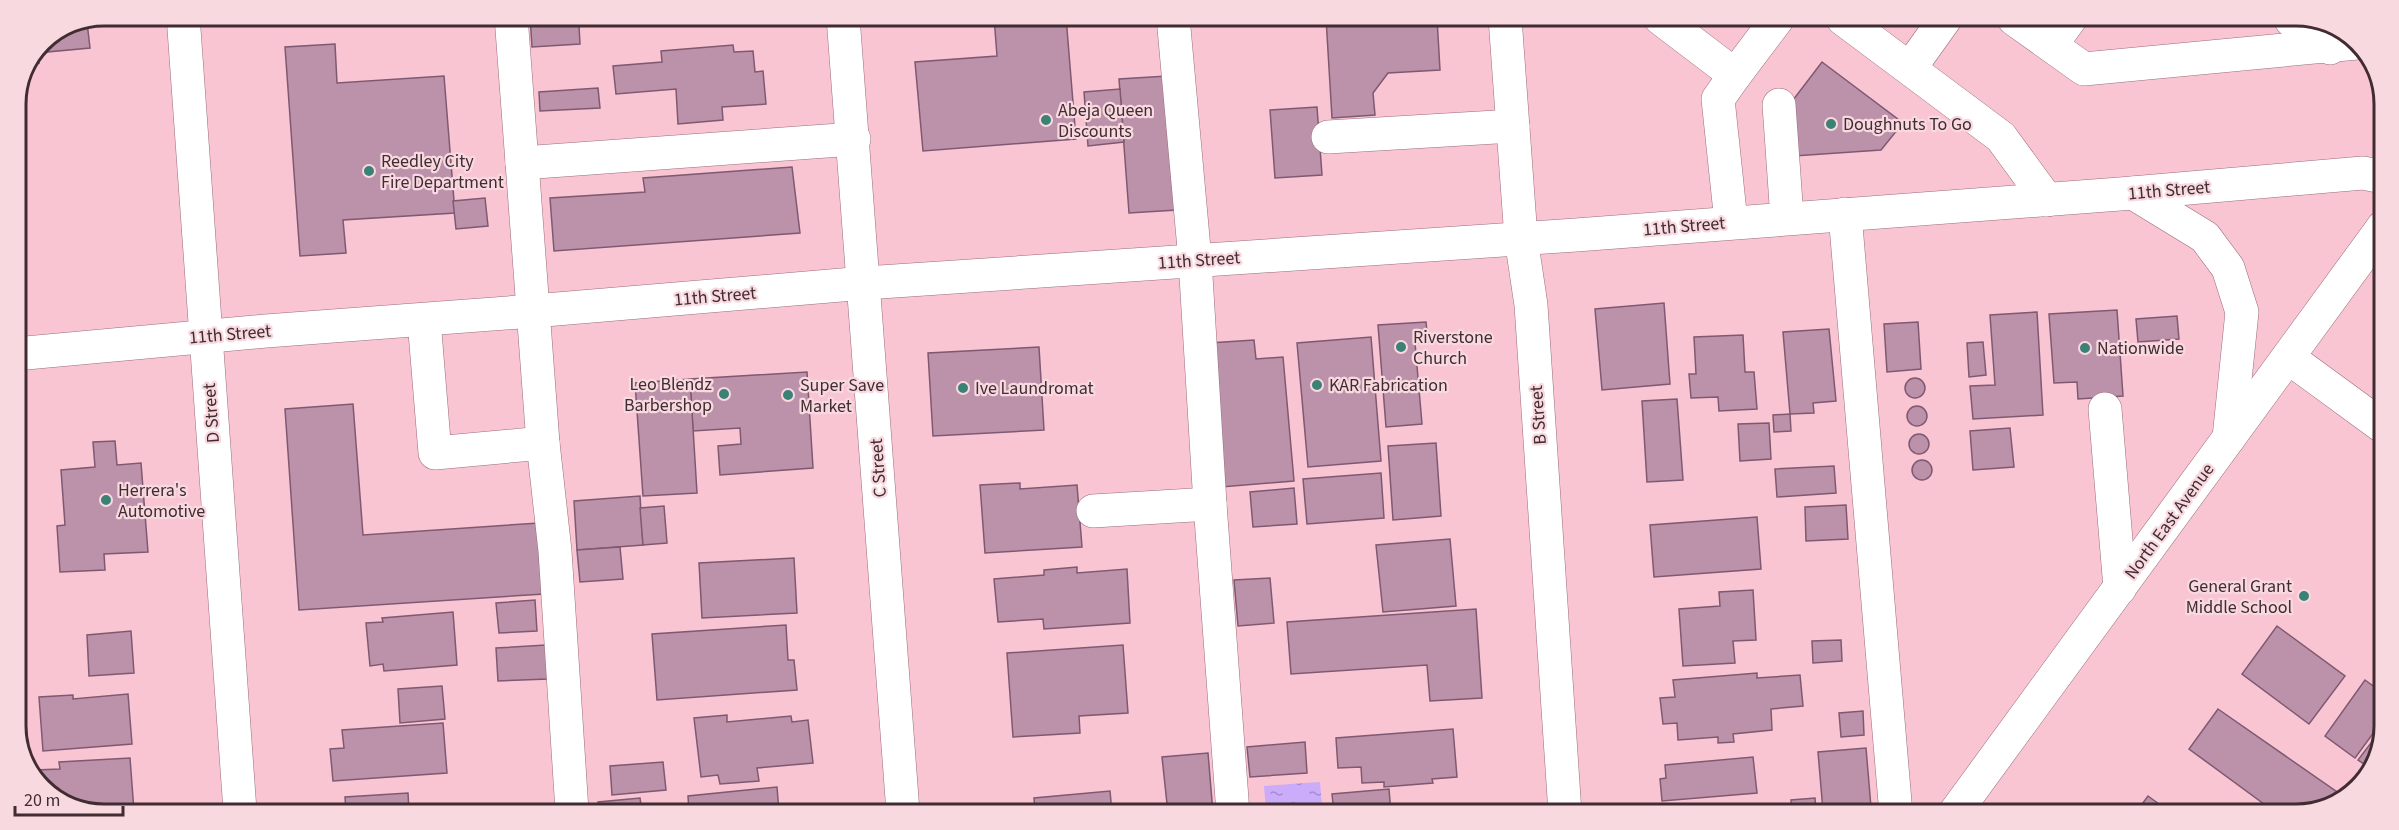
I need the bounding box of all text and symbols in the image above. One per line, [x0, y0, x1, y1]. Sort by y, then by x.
place label: Abeja Queen Discounts [1058, 98, 1153, 144]
place label: Doughnuts To Go [1843, 112, 1972, 137]
marker: Abeja Queen Discounts [1039, 113, 1053, 127]
marker: Doughnuts To Go [1824, 117, 1838, 131]
place label: Reedley City Fire Department [381, 149, 504, 195]
marker: Reedley City Fire Department [362, 164, 376, 178]
street label: 11th Street [2127, 174, 2211, 207]
street label: 11th Street [1642, 210, 1726, 243]
street label: 11th Street [1157, 245, 1241, 276]
street label: 11th Street [673, 280, 757, 313]
street label: 11th Street [188, 318, 272, 351]
place label: Riverstone Church [1413, 325, 1493, 371]
place label: Nationwide [2097, 336, 2184, 361]
marker: Riverstone Church [1394, 340, 1408, 354]
marker: Nationwide [2078, 341, 2092, 355]
place label: Leo Blendz Barbershop [624, 372, 712, 418]
place label: Super Save Market [800, 373, 884, 419]
place label: KAR Fabrication [1329, 373, 1448, 398]
place label: Ive Laundromat [975, 376, 1094, 401]
marker: KAR Fabrication [1310, 378, 1324, 392]
marker: Ive Laundromat [956, 381, 970, 395]
street label: D Street [197, 382, 226, 444]
street label: B Street [1524, 385, 1553, 445]
marker: Leo Blendz Barbershop [717, 387, 731, 401]
marker: Super Save Market [781, 388, 795, 402]
street label: C Street [864, 438, 893, 498]
street label: North East Avenue [2119, 458, 2220, 584]
place label: Herrera's Automotive [118, 478, 205, 524]
marker: Herrera's Automotive [99, 493, 113, 507]
place label: General Grant Middle School [2186, 574, 2292, 620]
marker: General Grant Middle School [2297, 589, 2311, 603]
scale bar [15, 779, 123, 817]
text: 20 m [24, 788, 60, 813]

